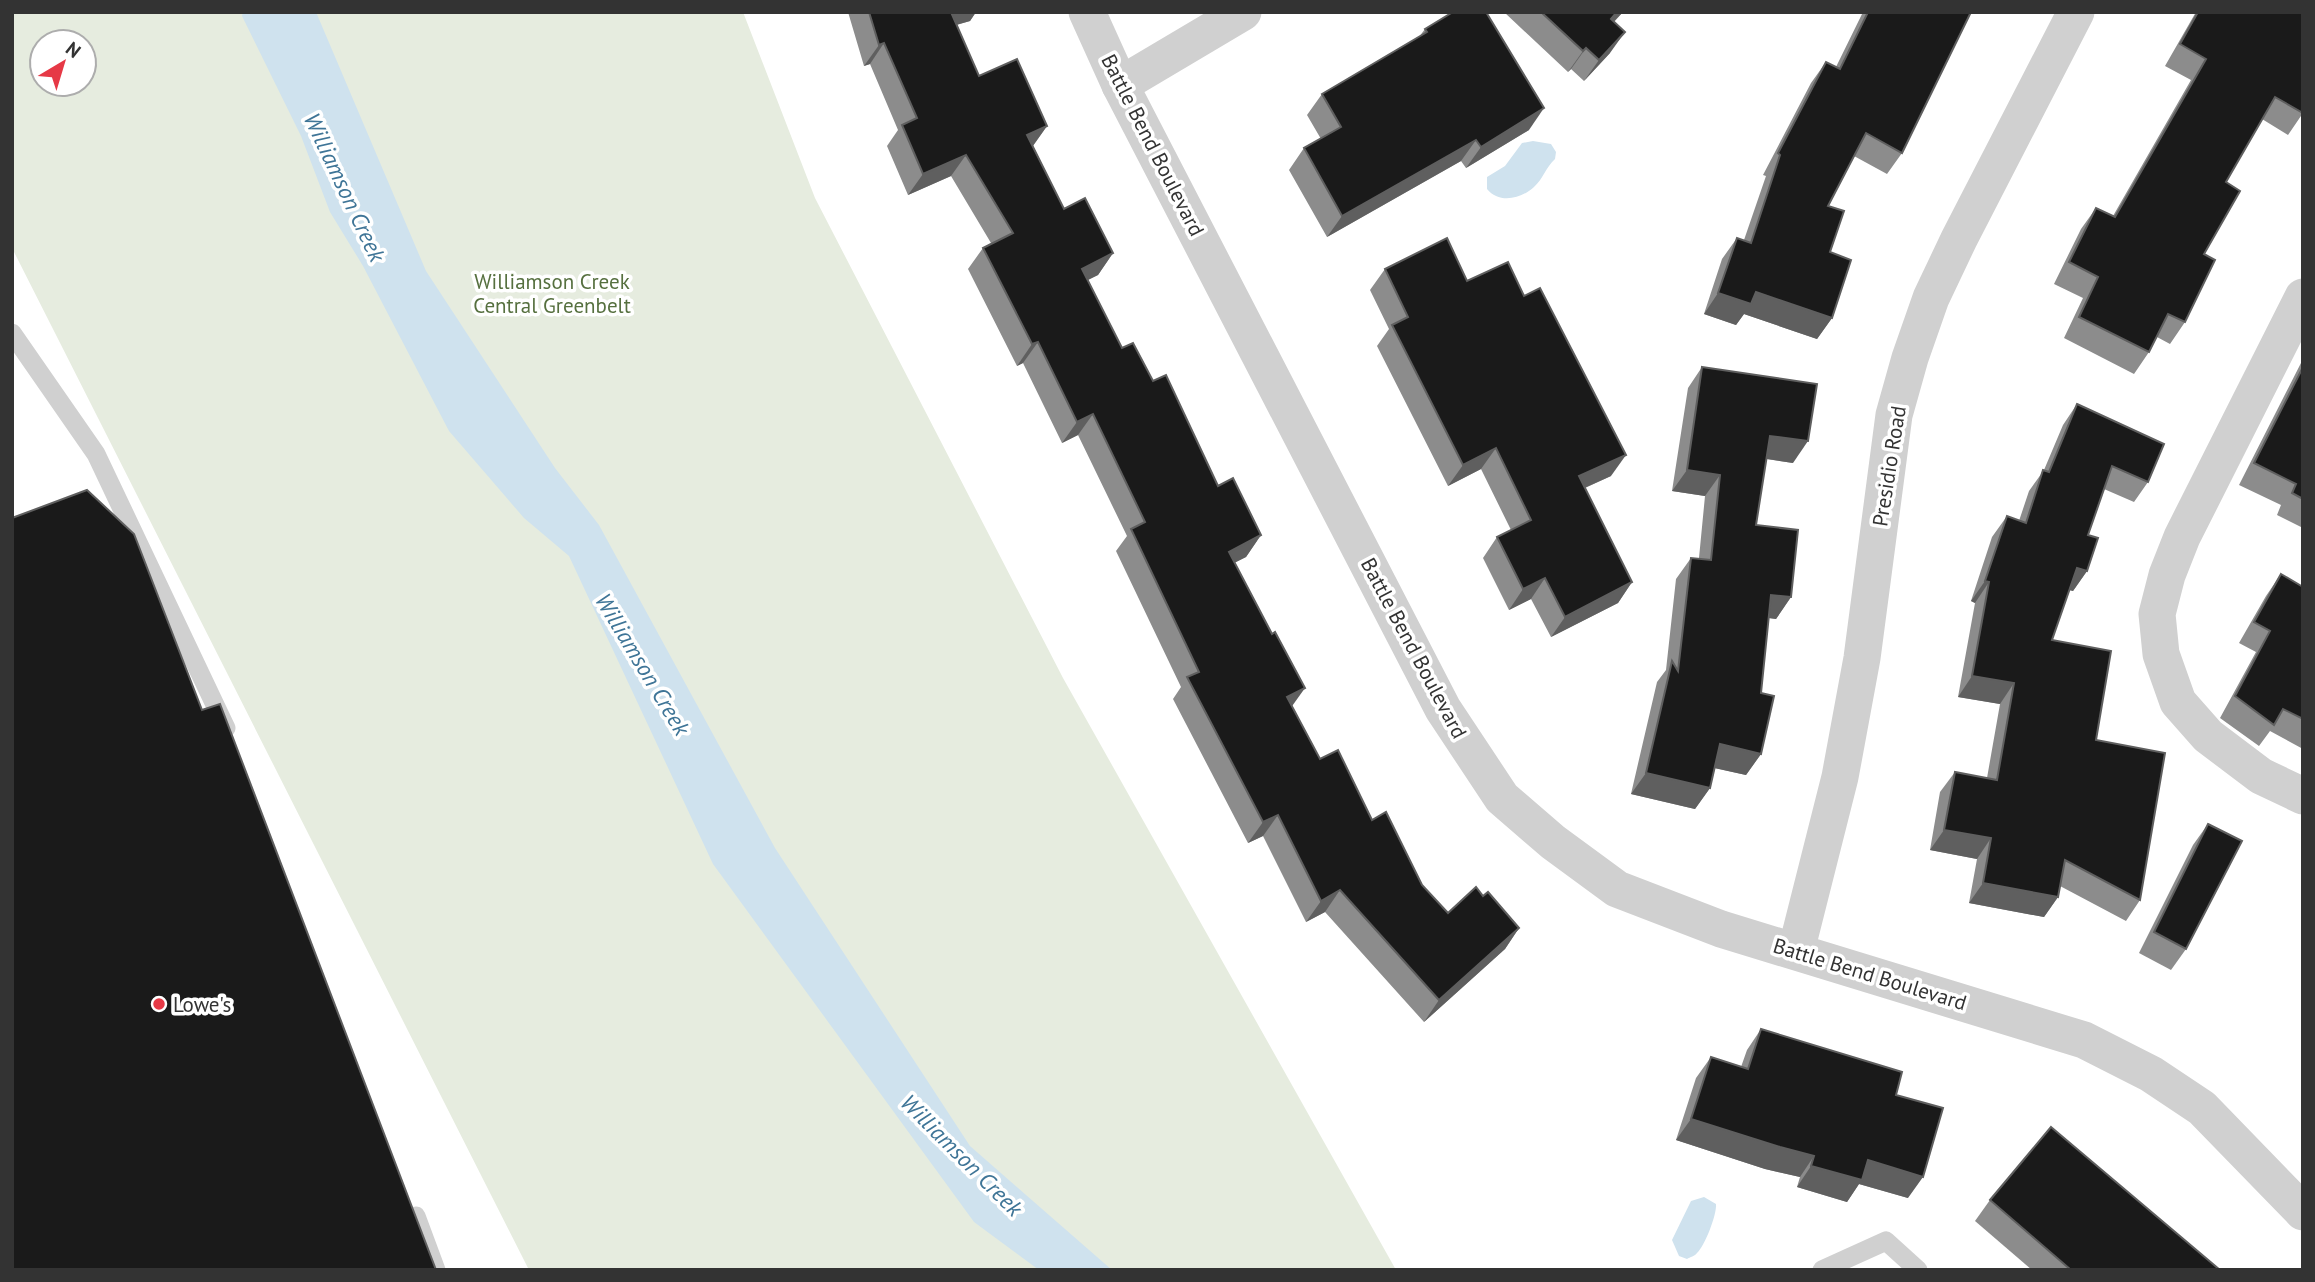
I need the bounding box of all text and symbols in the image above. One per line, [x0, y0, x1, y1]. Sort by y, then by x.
north arrow [28, 28, 98, 98]
text: N [61, 36, 86, 63]
street label: Battle Bend Boulevard [1095, 49, 1211, 241]
water label: Williamson Creek [298, 108, 393, 268]
park label: Williamson Creek Central Greenbelt [473, 268, 631, 319]
street label: Presidio Road [1866, 404, 1912, 528]
street label: Battle Bend Boulevard [1355, 553, 1473, 743]
water label: Williamson Creek [589, 588, 698, 742]
street label: Battle Bend Boulevard [1770, 932, 1970, 1016]
place label: Lowe's [173, 991, 231, 1018]
marker: Lowe's [151, 996, 167, 1012]
water label: Williamson Creek [895, 1088, 1030, 1223]

